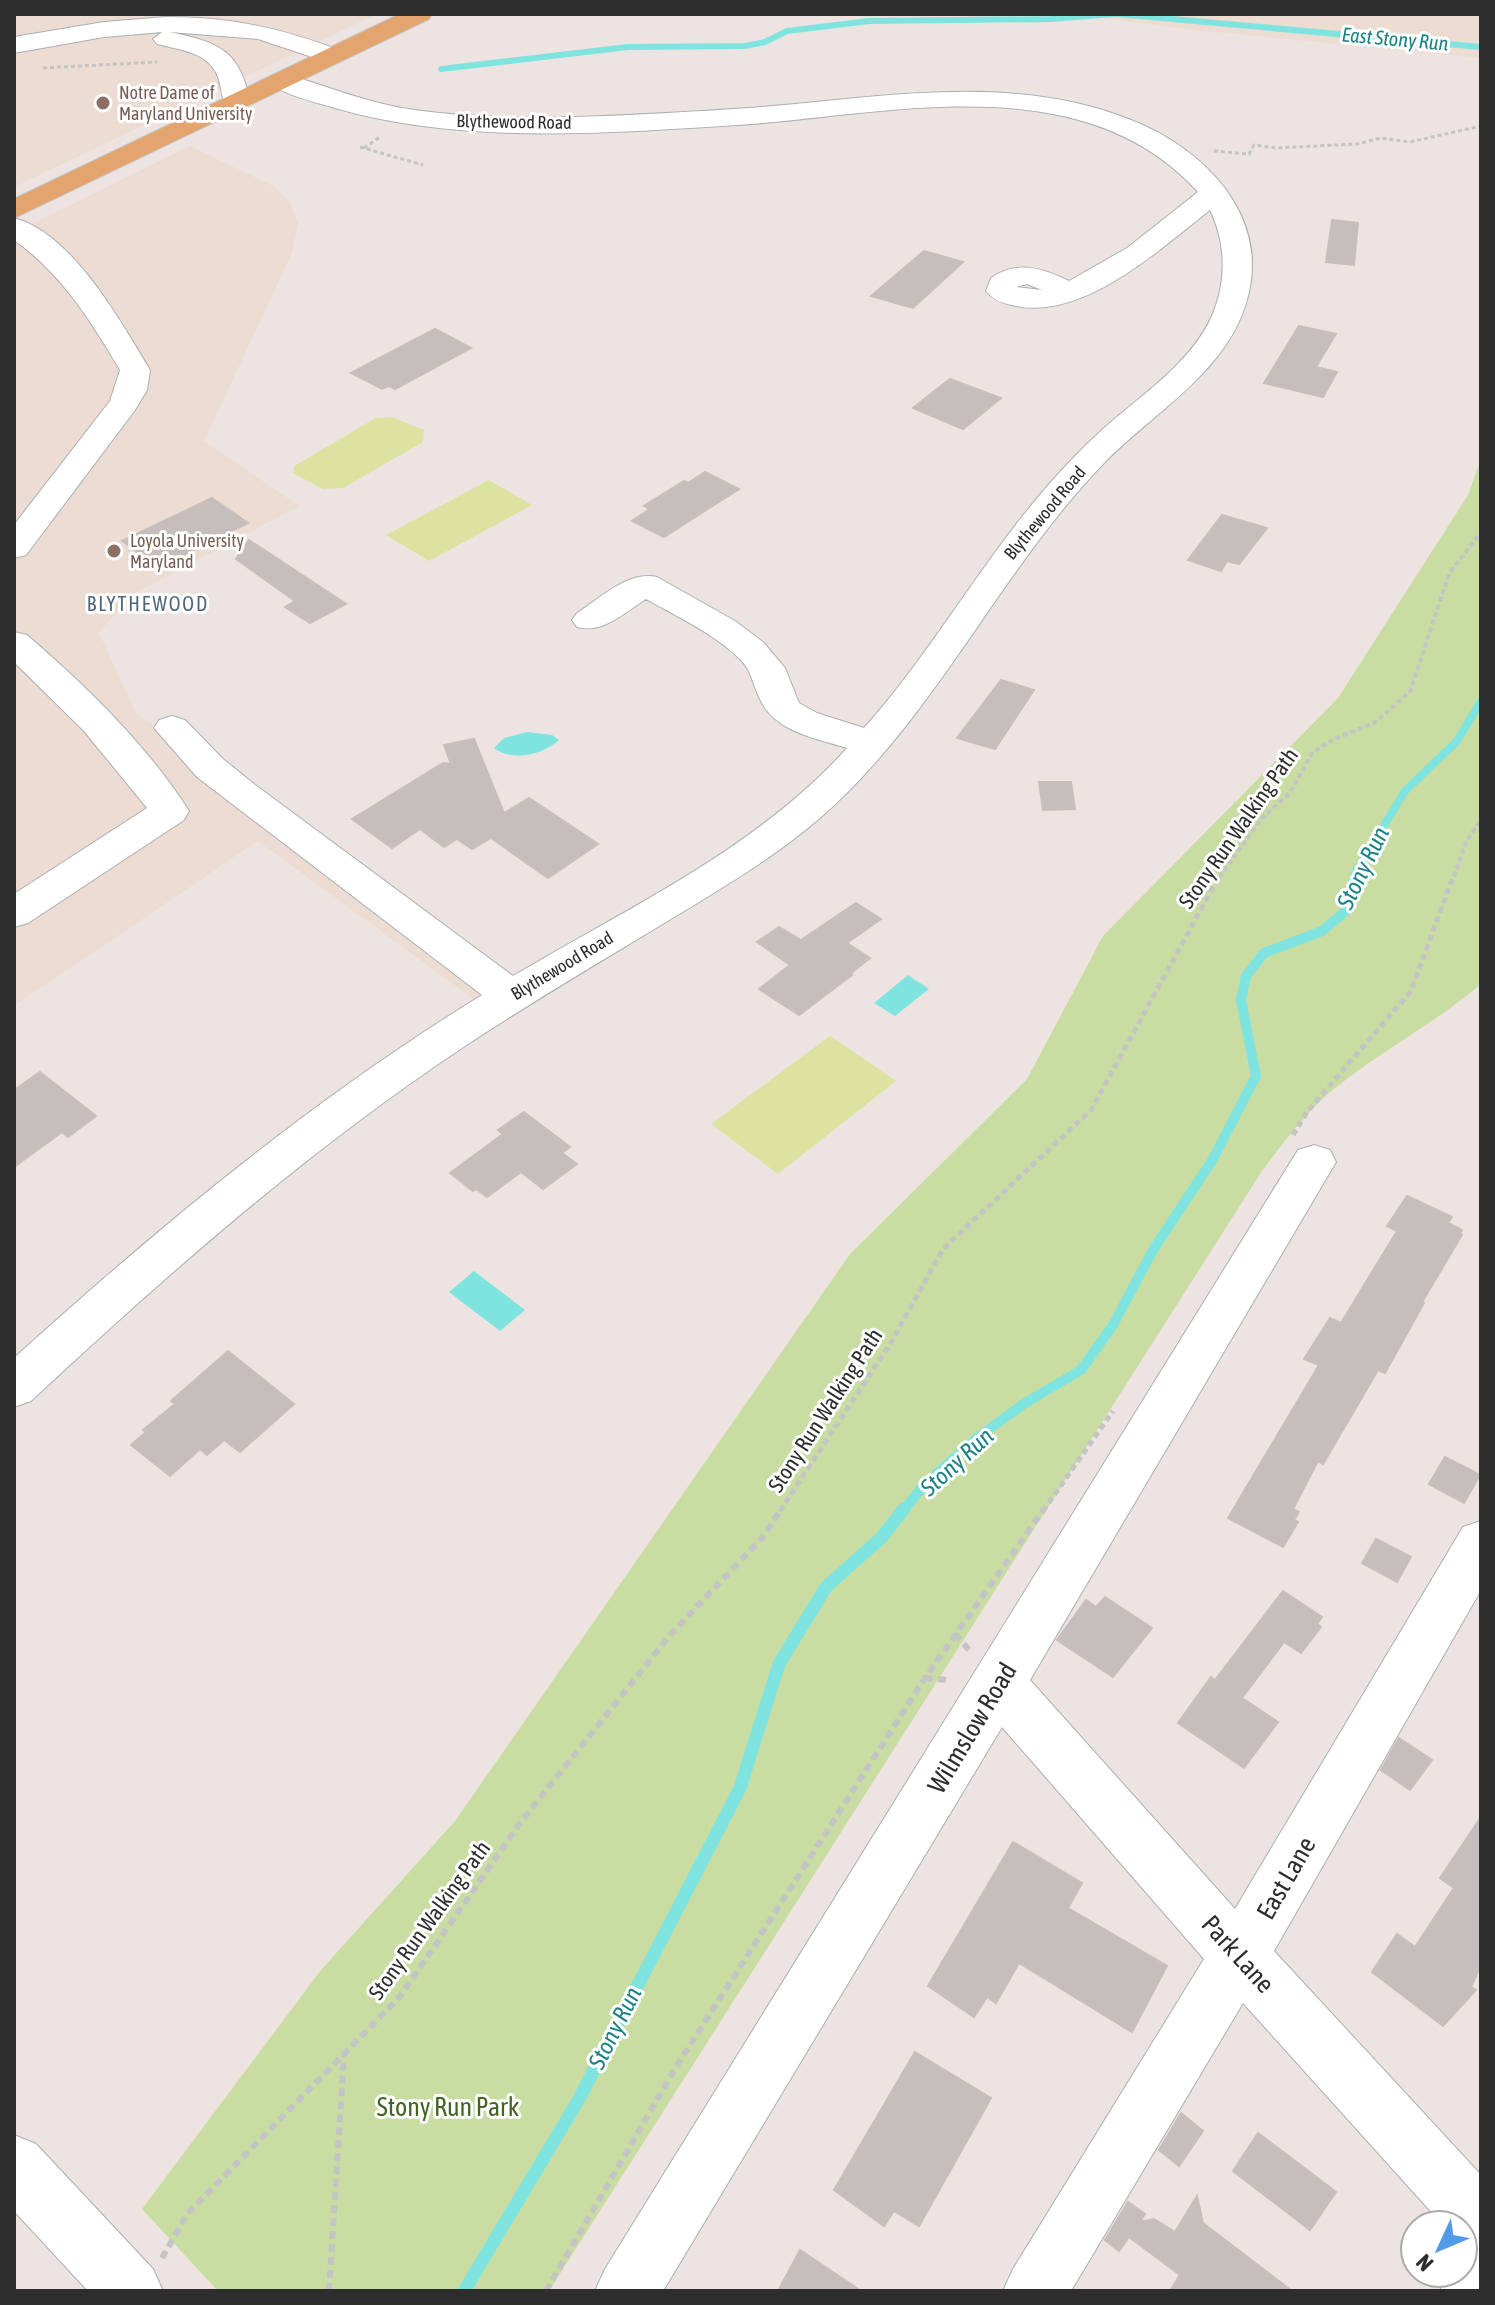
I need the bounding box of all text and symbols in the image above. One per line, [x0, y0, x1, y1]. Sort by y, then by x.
water label: East Stony Run [1341, 22, 1450, 55]
place label: Notre Dame of Maryland University [119, 82, 252, 124]
marker: Notre Dame of Maryland University [94, 94, 112, 112]
street label: Blythewood Road [456, 110, 572, 133]
street label: Blythewood Road [1000, 462, 1090, 564]
place label: Loyola University Maryland [130, 530, 244, 572]
marker: Loyola University Maryland [105, 542, 123, 560]
district label: BLYTHEWOOD [87, 592, 209, 615]
street label: Stony Run Walking Path [1173, 743, 1303, 913]
water label: Stony Run [1331, 822, 1394, 914]
street label: Blythewood Road [507, 927, 617, 1004]
street label: Stony Run Walking Path [762, 1323, 888, 1497]
water label: Stony Run [914, 1422, 999, 1502]
street label: Wilmslow Road [921, 1657, 1023, 1799]
street label: East Lane [1251, 1832, 1321, 1924]
street label: Stony Run Walking Path [363, 1836, 495, 2004]
street label: Park Lane [1196, 1909, 1280, 1999]
water label: Stony Run [582, 1982, 647, 2074]
park label: Stony Run Park [377, 2092, 519, 2122]
north arrow [1399, 2209, 1479, 2289]
text: N [1411, 2249, 1438, 2277]

